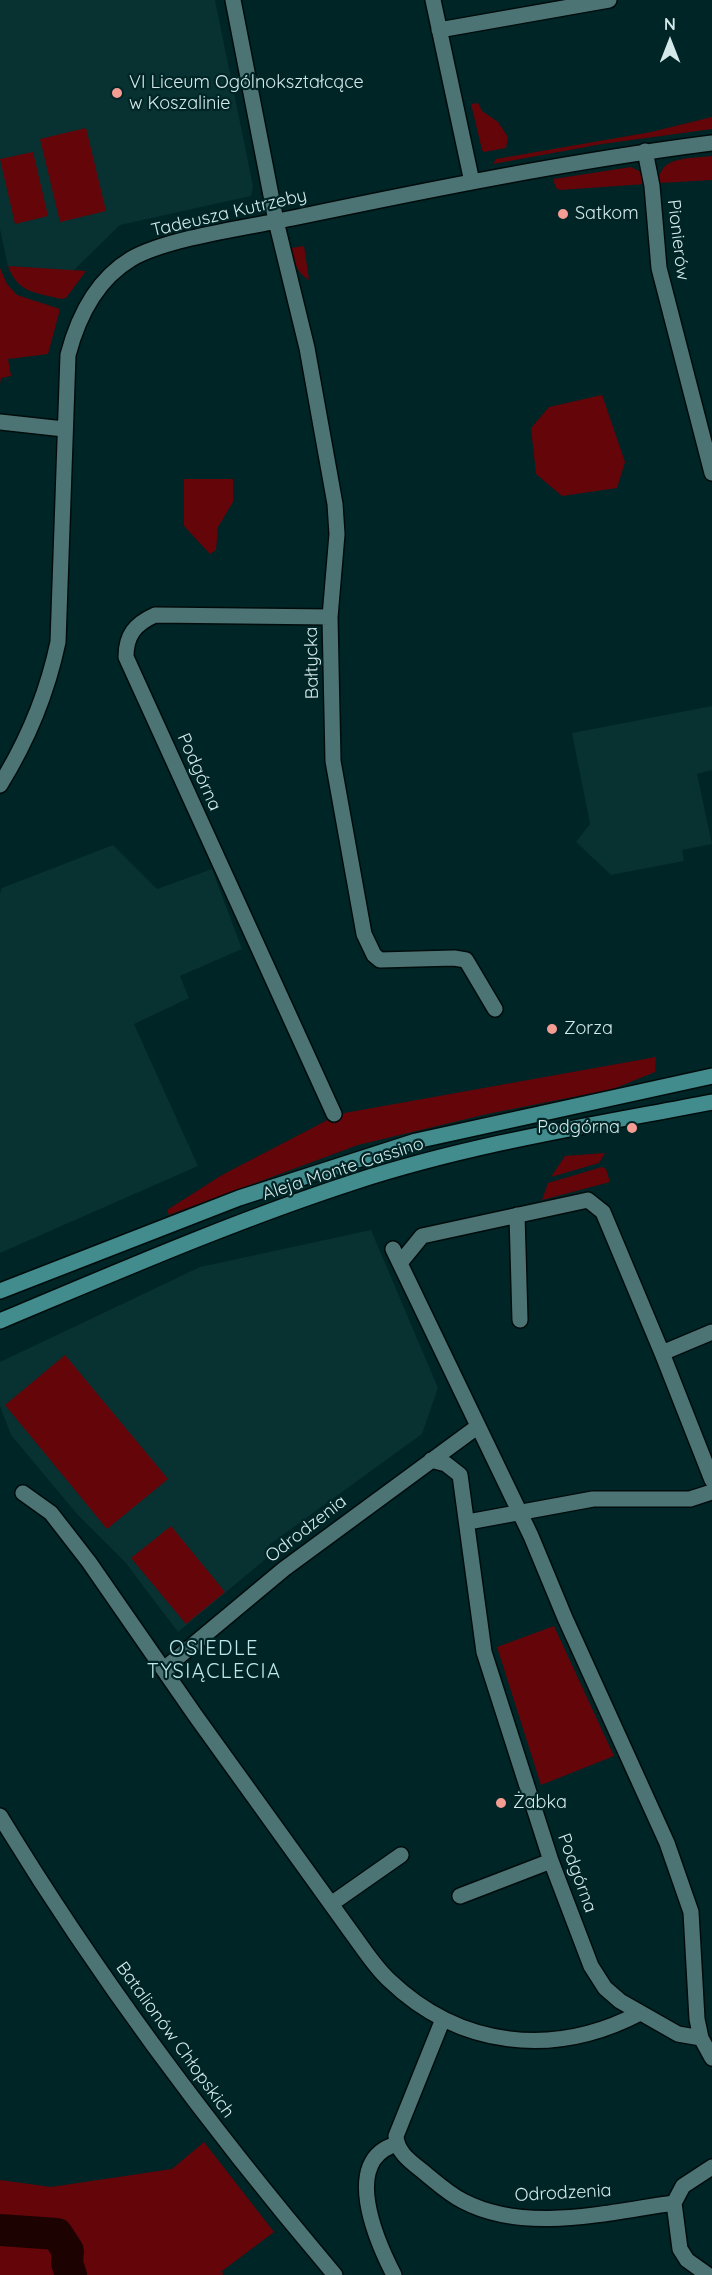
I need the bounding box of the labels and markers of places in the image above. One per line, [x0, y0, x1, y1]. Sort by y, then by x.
place label: VI Liceum Ogólnokształcące w Koszalinie [129, 72, 364, 115]
marker: VI Liceum Ogólnokształcące w Koszalinie [110, 86, 124, 100]
place label: Satkom [575, 203, 639, 225]
marker: Satkom [556, 207, 570, 221]
place label: Zorza [564, 1018, 613, 1040]
marker: Zorza [545, 1022, 559, 1036]
place label: Podgórna [537, 1117, 620, 1139]
marker: Podgórna [625, 1121, 639, 1135]
place label: Żabka [513, 1792, 567, 1814]
marker: Żabka [494, 1796, 508, 1810]

